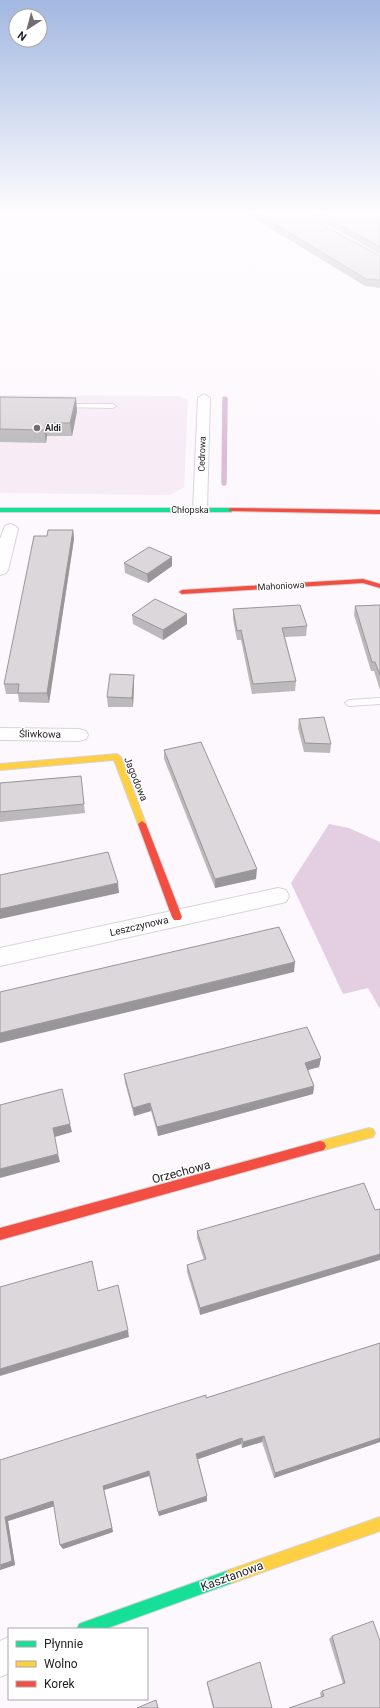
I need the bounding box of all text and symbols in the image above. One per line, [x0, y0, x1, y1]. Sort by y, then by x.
north arrow [8, 8, 48, 48]
text: N [15, 28, 29, 43]
marker: Aldi [32, 423, 42, 433]
place label: Aldi [45, 423, 61, 433]
street label: Cedrowa [196, 436, 208, 472]
street label: Chłopska [171, 505, 209, 515]
street label: Mahoniowa [257, 580, 305, 592]
street label: Śliwkowa [19, 727, 61, 740]
street label: Jagodowa [122, 755, 150, 803]
street label: Leszczynowa [109, 914, 169, 938]
street label: Orzechowa [150, 1157, 212, 1187]
street label: Kasztanowa [199, 1558, 265, 1594]
legend [8, 1628, 148, 1700]
text: Płynnie [44, 1637, 83, 1651]
text: Wolno [44, 1657, 78, 1671]
text: Korek [44, 1677, 76, 1691]

